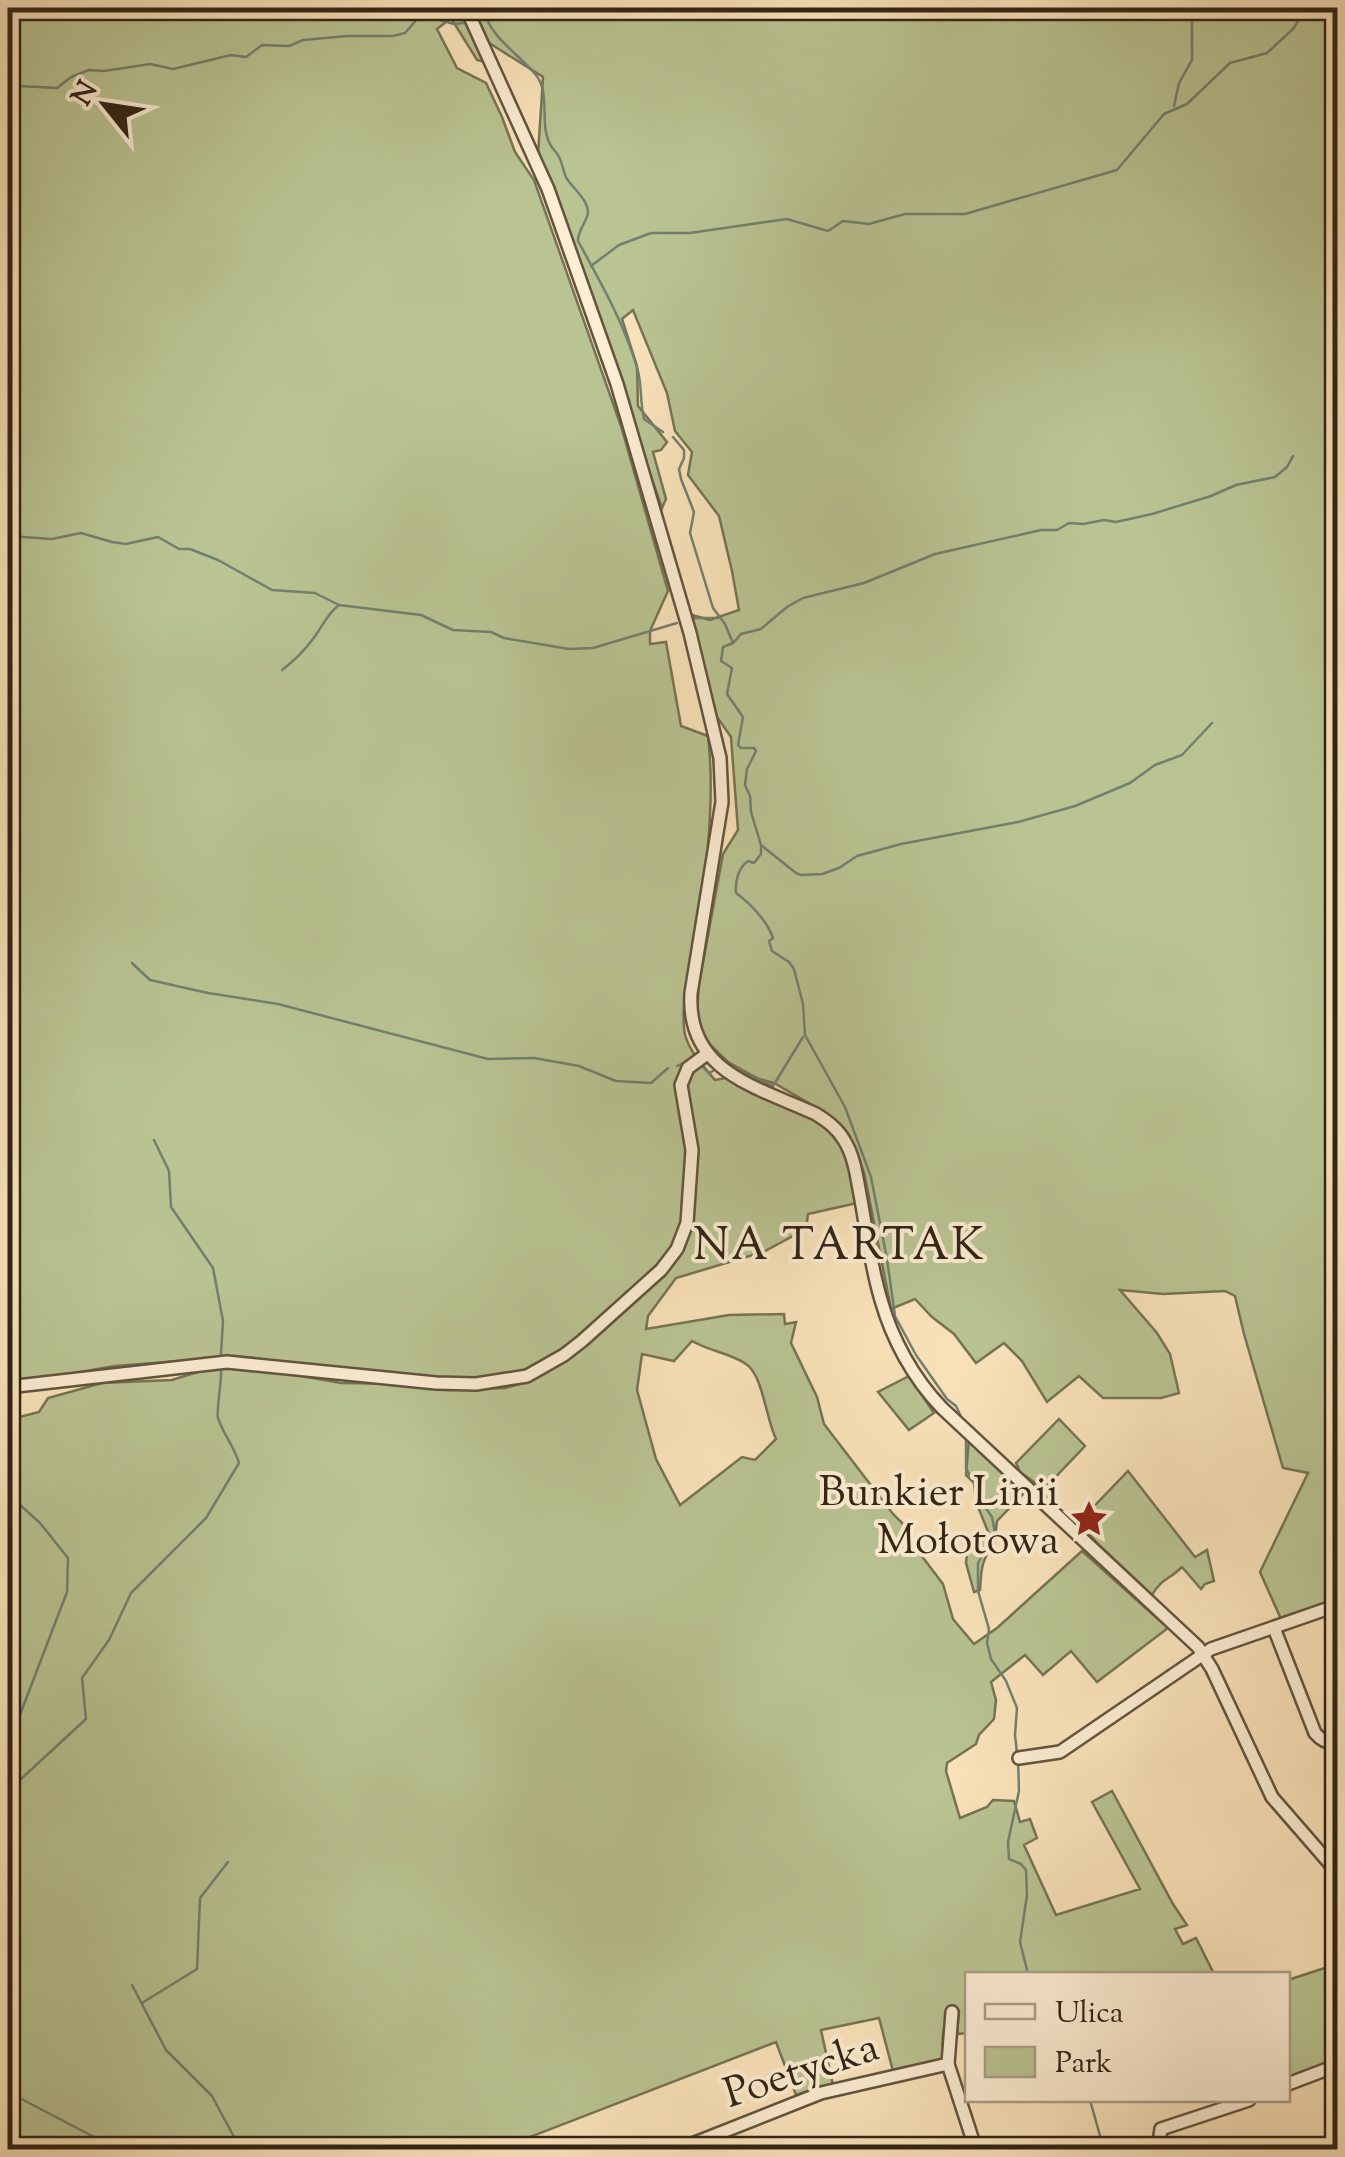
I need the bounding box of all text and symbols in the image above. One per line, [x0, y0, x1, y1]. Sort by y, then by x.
north arrow [55, 55, 155, 155]
text: N [63, 74, 109, 114]
district label: NA TARTAK [693, 1216, 987, 1281]
place label: Bunkier Linii Mołotowa [819, 1465, 1059, 1573]
place icon: Bunkier Linii Mołotowa [1068, 1498, 1110, 1540]
legend [965, 1972, 1290, 2102]
text: Ulica [1055, 1993, 1124, 2036]
street label: Poetycka [717, 2020, 887, 2126]
text: Park [1055, 2043, 1112, 2086]

